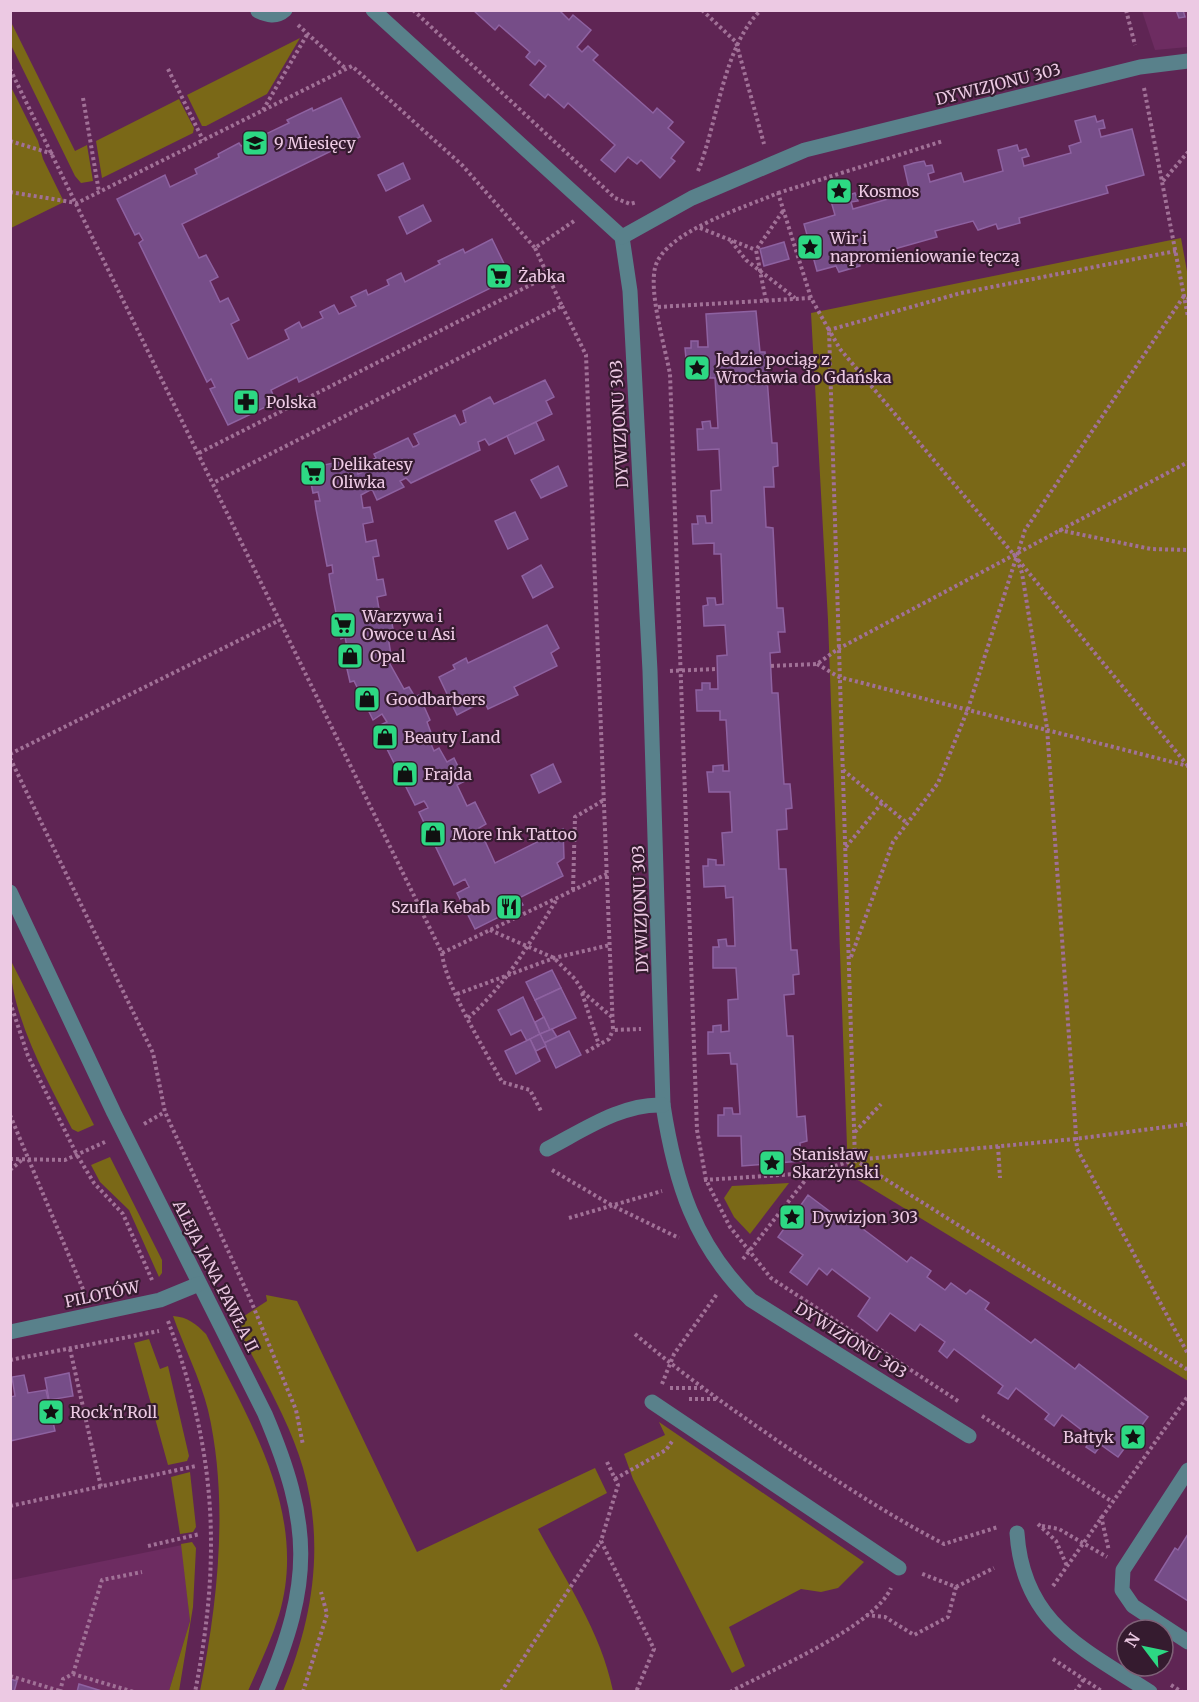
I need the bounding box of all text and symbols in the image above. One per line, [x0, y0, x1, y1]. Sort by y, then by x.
street label: DYWIZJONU 303 [933, 59, 1063, 109]
school or university icon: 9 Miesięcy [240, 128, 270, 158]
place label: 9 Miesięcy [274, 133, 356, 153]
place icon: Kosmos [824, 176, 854, 206]
place label: Kosmos [858, 181, 919, 201]
place label: Wir i napromieniowanie tęczą [829, 228, 1020, 266]
place icon: Wir i napromieniowanie tęczą [795, 232, 825, 262]
supermarket icon: Żabka [484, 261, 514, 291]
place label: Żabka [518, 266, 566, 286]
place label: Jedzie pociąg z Wrocławia do Gdańska [715, 349, 892, 387]
place icon: Jedzie pociąg z Wrocławia do Gdańska [682, 353, 712, 383]
street label: DYWIZJONU 303 [606, 359, 632, 489]
pharmacy icon: Polska [231, 387, 261, 417]
place label: Polska [266, 392, 317, 412]
place label: Delikatesy Oliwka [332, 454, 413, 492]
supermarket icon: Delikatesy Oliwka [298, 458, 328, 488]
place label: Warzywa i Owoce u Asi [361, 606, 455, 644]
supermarket icon: Warzywa i Owoce u Asi [328, 610, 358, 640]
shop icon: Opal [335, 641, 365, 671]
place label: Opal [370, 646, 405, 666]
shop icon: Goodbarbers [352, 684, 382, 714]
place label: Goodbarbers [386, 689, 486, 709]
shop icon: Beauty Land [370, 722, 400, 752]
place label: Beauty Land [404, 727, 501, 747]
shop icon: Frajda [390, 759, 420, 789]
place label: Frajda [424, 764, 472, 784]
shop icon: More Ink Tattoo [418, 819, 448, 849]
place label: More Ink Tattoo [452, 824, 577, 844]
street label: DYWIZJONU 303 [628, 845, 652, 973]
restaurant icon: Szufla Kebab [494, 892, 524, 922]
place label: Szufla Kebab [391, 897, 490, 917]
place label: Stanisław Skarżyński [792, 1144, 879, 1182]
place icon: Stanisław Skarżyński [757, 1148, 787, 1178]
street label: ALEJA JANA PAWŁA II [168, 1196, 263, 1355]
place icon: Dywizjon 303 [777, 1202, 807, 1232]
place label: Dywizjon 303 [812, 1207, 918, 1227]
street label: PILOTÓW [63, 1276, 142, 1312]
street label: DYWIZJONU 303 [791, 1298, 911, 1382]
place icon: Rock'n'Roll [36, 1397, 66, 1427]
place label: Rock'n'Roll [70, 1402, 157, 1422]
place icon: Bałtyk [1118, 1422, 1148, 1452]
place label: Bałtyk [1063, 1427, 1115, 1447]
north arrow [1115, 1618, 1175, 1678]
text: N [1120, 1629, 1144, 1651]

